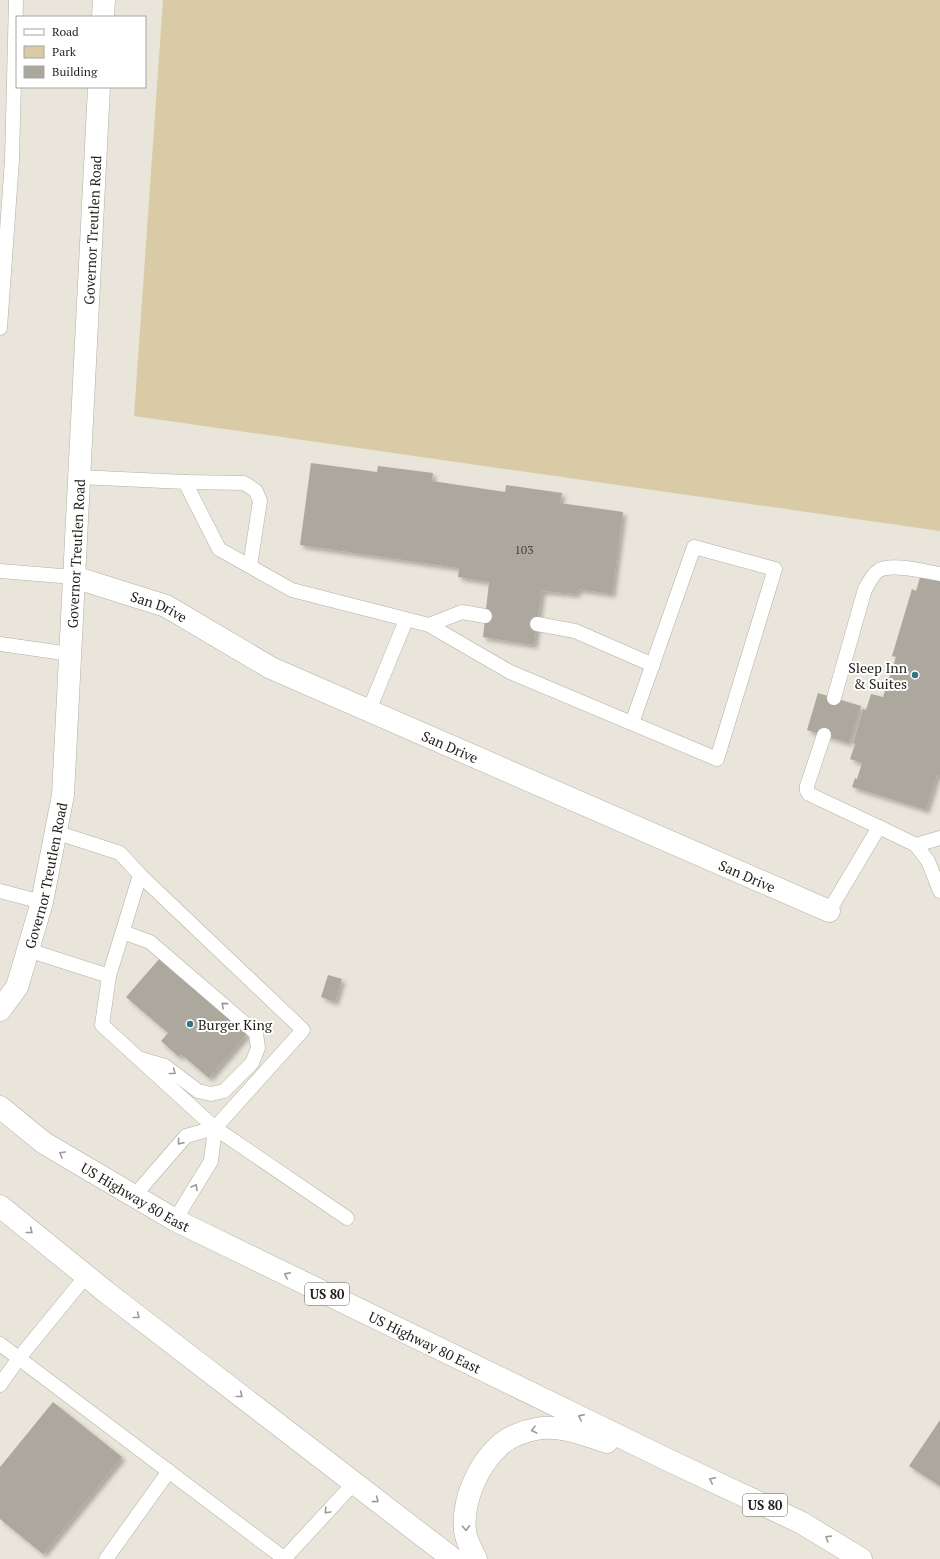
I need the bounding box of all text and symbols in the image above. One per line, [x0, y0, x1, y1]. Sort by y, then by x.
legend [16, 16, 146, 88]
text: Road [52, 24, 79, 39]
text: Park [52, 44, 77, 59]
text: Building [52, 64, 98, 79]
street label: Governor Treutlen Road [78, 155, 105, 305]
street label: Governor Treutlen Road [62, 478, 89, 629]
house number: 103 [514, 542, 534, 557]
street label: San Drive [128, 586, 191, 626]
place label: Sleep Inn & Suites [848, 658, 908, 693]
marker: Sleep Inn & Suites [910, 670, 920, 680]
street label: San Drive [419, 725, 482, 767]
street label: Governor Treutlen Road [19, 800, 71, 951]
street label: San Drive [716, 855, 779, 896]
one-way arrow [222, 1003, 229, 1010]
place label: Burger King [198, 1015, 273, 1034]
marker: Burger King [185, 1019, 195, 1029]
one-way arrow [168, 1067, 175, 1074]
one-way arrow [178, 1137, 185, 1145]
one-way arrow [59, 1151, 66, 1158]
street label: US Highway 80 East [78, 1157, 194, 1236]
one-way arrow [191, 1184, 198, 1191]
one-way arrow [26, 1226, 33, 1233]
one-way arrow [284, 1272, 292, 1280]
road number: US 80 [305, 1283, 349, 1305]
street label: US Highway 80 East [366, 1306, 485, 1378]
one-way arrow [133, 1311, 140, 1318]
one-way arrow [236, 1390, 243, 1398]
one-way arrow [577, 1414, 585, 1422]
one-way arrow [531, 1426, 537, 1434]
one-way arrow [708, 1477, 716, 1485]
road number: US 80 [743, 1494, 787, 1516]
one-way arrow [372, 1495, 379, 1502]
one-way arrow [325, 1507, 332, 1514]
one-way arrow [461, 1525, 470, 1531]
one-way arrow [825, 1536, 832, 1543]

